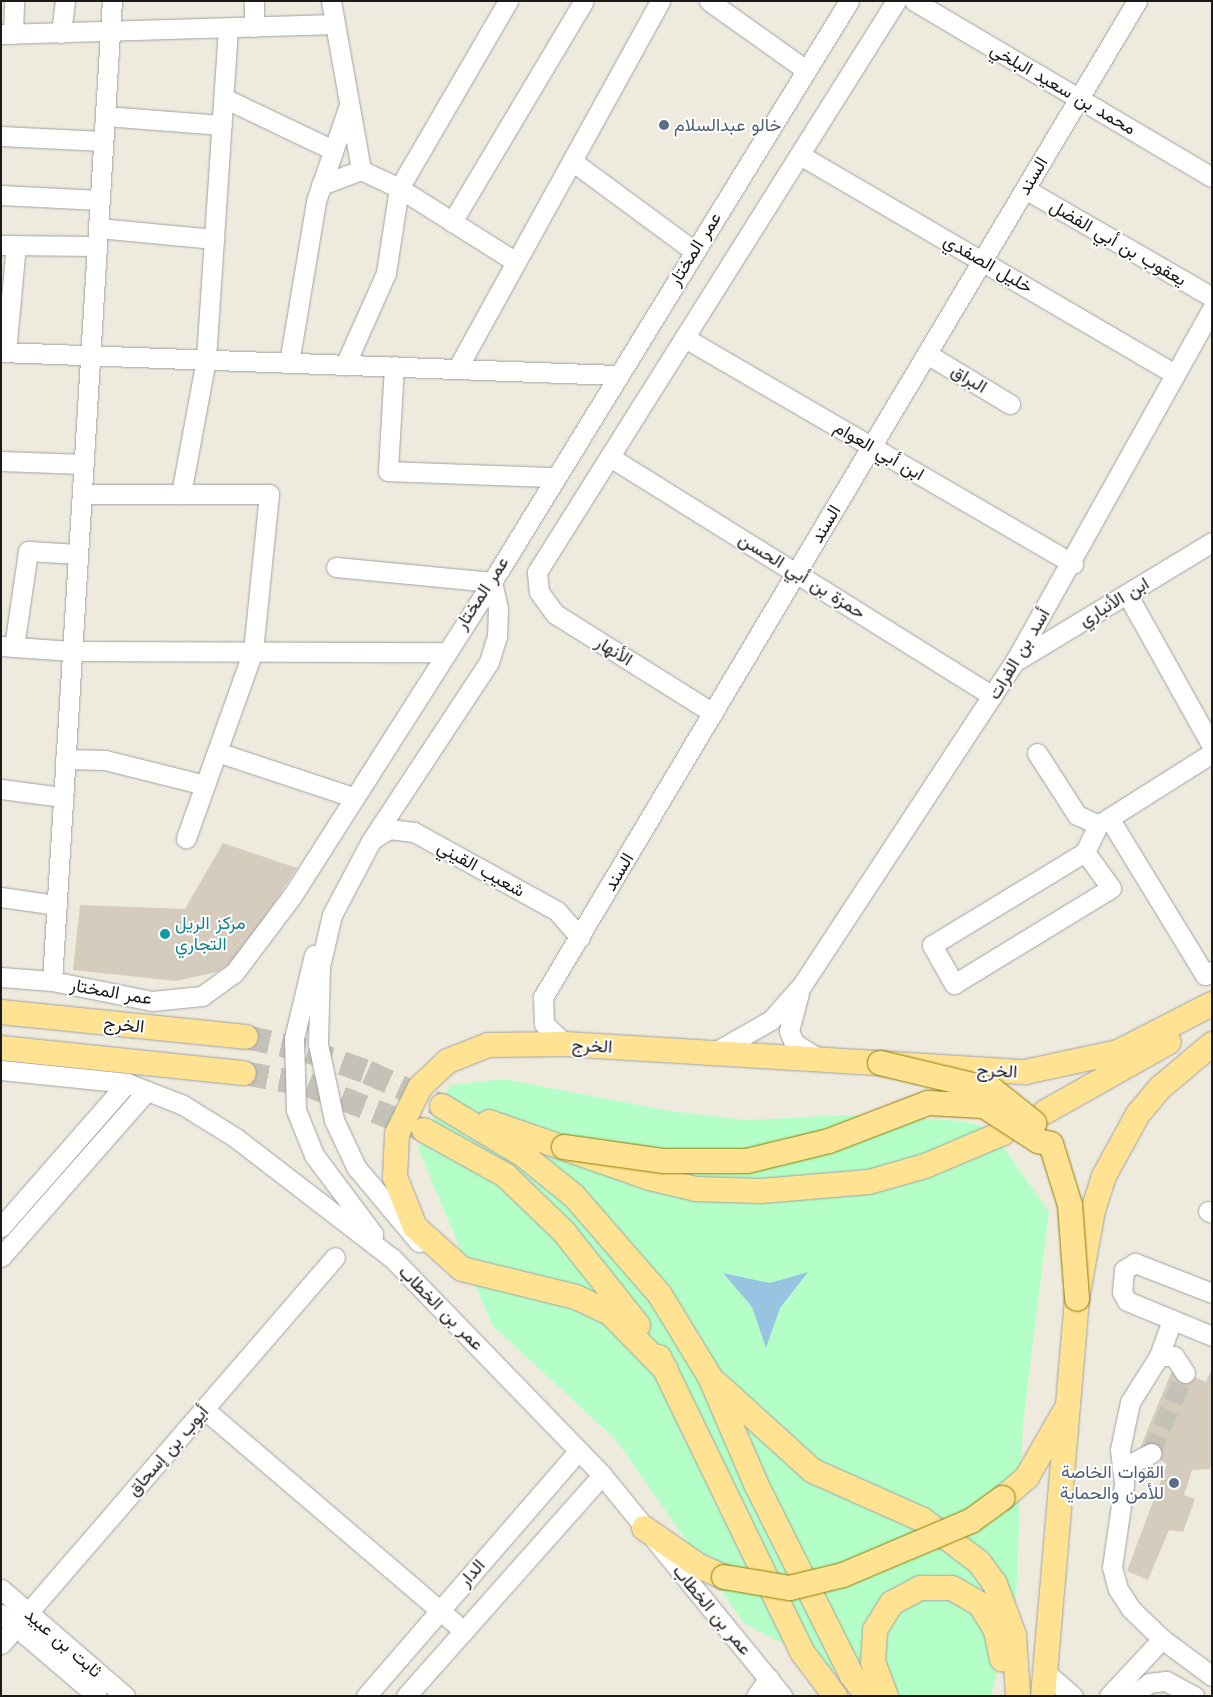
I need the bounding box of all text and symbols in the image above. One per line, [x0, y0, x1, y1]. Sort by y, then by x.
street label: محمد بن سعيد البلخي [986, 39, 1140, 139]
place label: خالو عبدالسلام [674, 114, 781, 136]
marker: خالو عبدالسلام [658, 119, 670, 131]
street label: السند [1013, 153, 1053, 199]
street label: يعقوب بن أبي الفضل [1046, 195, 1190, 291]
street label: عمر المختار [664, 208, 726, 290]
street label: خليل الصفدي [940, 230, 1036, 298]
street label: البراق [947, 360, 991, 398]
street label: ابن أبي العوام [830, 417, 928, 485]
street label: السند [806, 501, 846, 547]
street label: حمزة بن أبي الحسن [735, 528, 869, 624]
street label: عمر المختار [450, 553, 514, 633]
street label: ابن الأنباري [1075, 573, 1153, 631]
street label: أسد بن الفرات [983, 605, 1055, 703]
street label: الأنهار [592, 631, 636, 671]
street label: شعيب القيني [434, 836, 528, 902]
street label: السند [599, 849, 639, 895]
place label: مركز الريل التجاري [175, 913, 246, 956]
marker: مركز الريل التجاري [159, 928, 171, 940]
street label: عمر المختار [68, 974, 154, 1010]
street label: الخرج [103, 1012, 145, 1038]
street label: الخرج [571, 1034, 613, 1058]
street label: الخرج [976, 1059, 1018, 1083]
street label: عمر بن الخطاب [394, 1261, 488, 1355]
street label: أيوب بن إسحاق [123, 1401, 213, 1501]
place label: القوات الخاصة للأمن والحماية [1060, 1462, 1164, 1505]
marker: القوات الخاصة للأمن والحماية [1168, 1477, 1180, 1489]
street label: الدار [454, 1555, 490, 1591]
street label: عمر بن الخطاب [668, 1560, 756, 1660]
street label: ثابت بن عبيد [20, 1604, 106, 1682]

